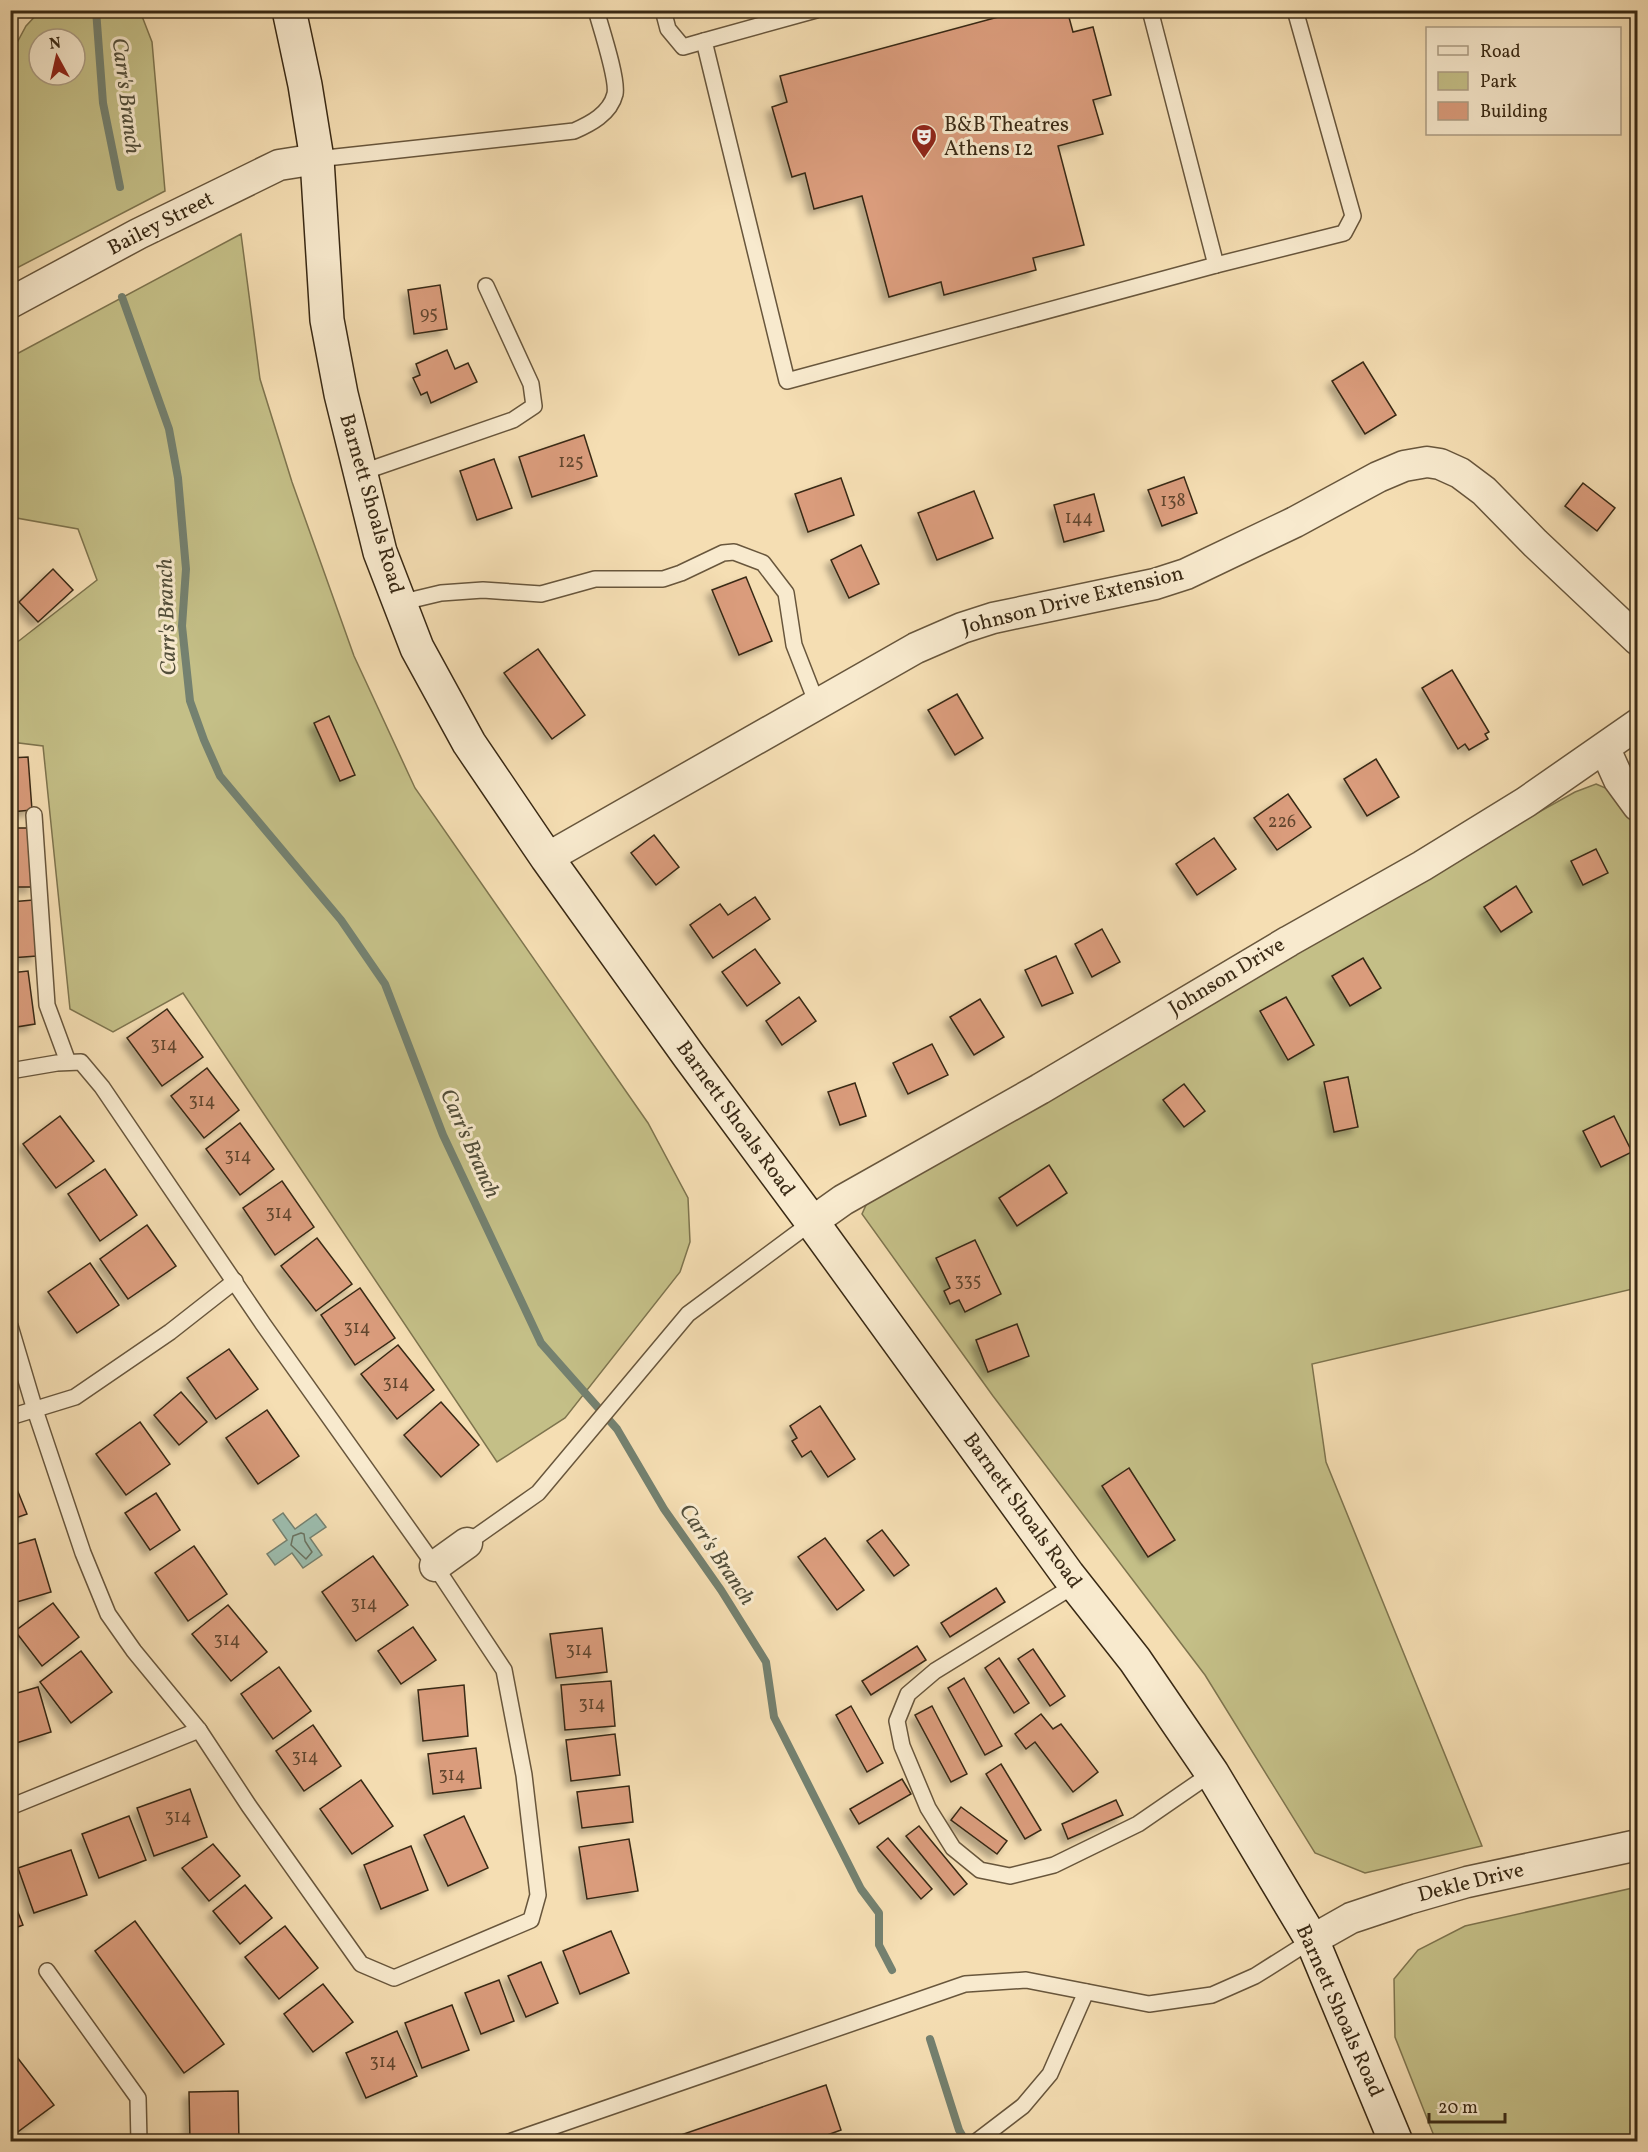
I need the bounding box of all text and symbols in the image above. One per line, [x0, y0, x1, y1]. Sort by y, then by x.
north arrow [27, 27, 87, 87]
legend [1426, 27, 1621, 135]
text: N [48, 32, 63, 56]
water label: Carr's Branch [102, 36, 148, 156]
text: Road [1480, 40, 1521, 65]
text: Park [1480, 70, 1517, 95]
text: Building [1480, 100, 1548, 125]
place label: B&B Theatres Athens 12 [944, 111, 1069, 164]
theatre icon: B&B Theatres Athens 12 [909, 122, 939, 160]
street label: Bailey Street [103, 185, 219, 263]
house number: 95 [420, 302, 438, 327]
street label: Barnett Shoals Road [331, 411, 411, 597]
house number: 125 [558, 450, 584, 475]
house number: 138 [1160, 489, 1186, 514]
house number: 144 [1065, 506, 1093, 531]
water label: Carr's Branch [150, 558, 186, 676]
street label: Johnson Drive Extension [959, 559, 1187, 643]
house number: 226 [1268, 810, 1296, 835]
street label: Johnson Drive [1163, 931, 1291, 1023]
house number: 314 [151, 1033, 177, 1058]
street label: Barnett Shoals Road [669, 1035, 801, 1203]
water label: Carr's Branch [431, 1084, 507, 1204]
house number: 314 [189, 1089, 215, 1114]
house number: 314 [225, 1144, 251, 1169]
house number: 314 [266, 1201, 292, 1226]
house number: 335 [955, 1269, 982, 1294]
house number: 314 [344, 1316, 370, 1341]
house number: 314 [383, 1371, 409, 1396]
street label: Barnett Shoals Road [956, 1427, 1088, 1595]
water label: Carr's Branch [670, 1498, 762, 1612]
house number: 314 [351, 1592, 377, 1617]
house number: 314 [214, 1628, 240, 1653]
house number: 314 [566, 1638, 592, 1663]
house number: 314 [579, 1692, 605, 1717]
house number: 314 [292, 1745, 318, 1770]
house number: 314 [439, 1763, 465, 1788]
house number: 314 [165, 1805, 191, 1830]
street label: Dekle Drive [1415, 1856, 1527, 1910]
street label: Barnett Shoals Road [1288, 1920, 1390, 2102]
house number: 314 [370, 2050, 396, 2075]
scale bar [1429, 2086, 1506, 2124]
text: 20 m [1438, 2096, 1478, 2121]

